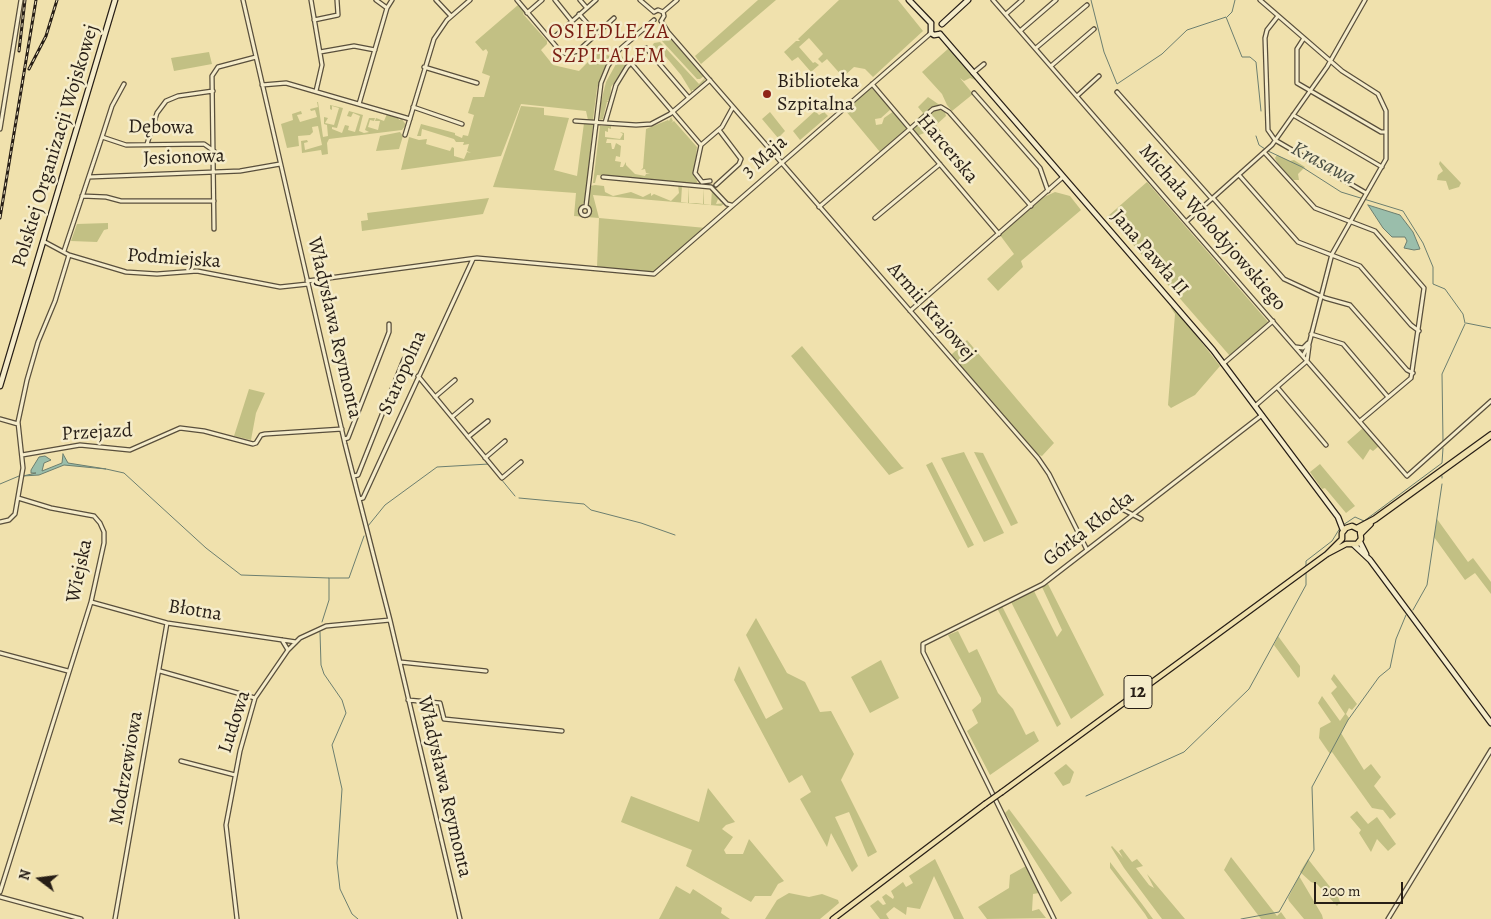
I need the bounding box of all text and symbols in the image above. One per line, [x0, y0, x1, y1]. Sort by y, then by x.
district label: OSIEDLE ZA SZPITALEM [547, 20, 671, 70]
street label: Polskiej Organizacji Wojskowej [8, 22, 104, 270]
place label: Biblioteka Szpitalna [777, 70, 859, 117]
marker: Biblioteka Szpitalna [761, 88, 773, 100]
street label: Harcerska [911, 109, 983, 189]
street label: Dębowa [128, 115, 194, 141]
street label: 3 Maja [737, 131, 793, 183]
water label: Krasawa [1287, 137, 1359, 191]
street label: Michała Wołodyjowskiego [1133, 140, 1291, 316]
street label: Jesionowa [143, 145, 225, 171]
street label: Jana Pawła II [1105, 205, 1193, 301]
street label: Władysława Reymonta [301, 235, 367, 421]
street label: Podmiejska [126, 244, 222, 274]
street label: Armii Krajowej [882, 258, 980, 366]
street label: Staropolna [374, 327, 432, 419]
street label: Przejazd [61, 419, 133, 447]
street label: Górka Kłocka [1039, 486, 1139, 572]
street label: Wiejska [62, 537, 98, 605]
street label: Błotna [166, 595, 224, 627]
road number: 12 [1124, 676, 1152, 709]
street label: Ludowa [214, 688, 256, 756]
street label: Władysława Reymonta [411, 694, 477, 880]
street label: Modrzewiowa [105, 709, 149, 827]
north arrow [15, 854, 65, 904]
text: N [15, 868, 36, 882]
scale bar [1316, 872, 1405, 904]
text: 200 m [1322, 881, 1361, 901]

